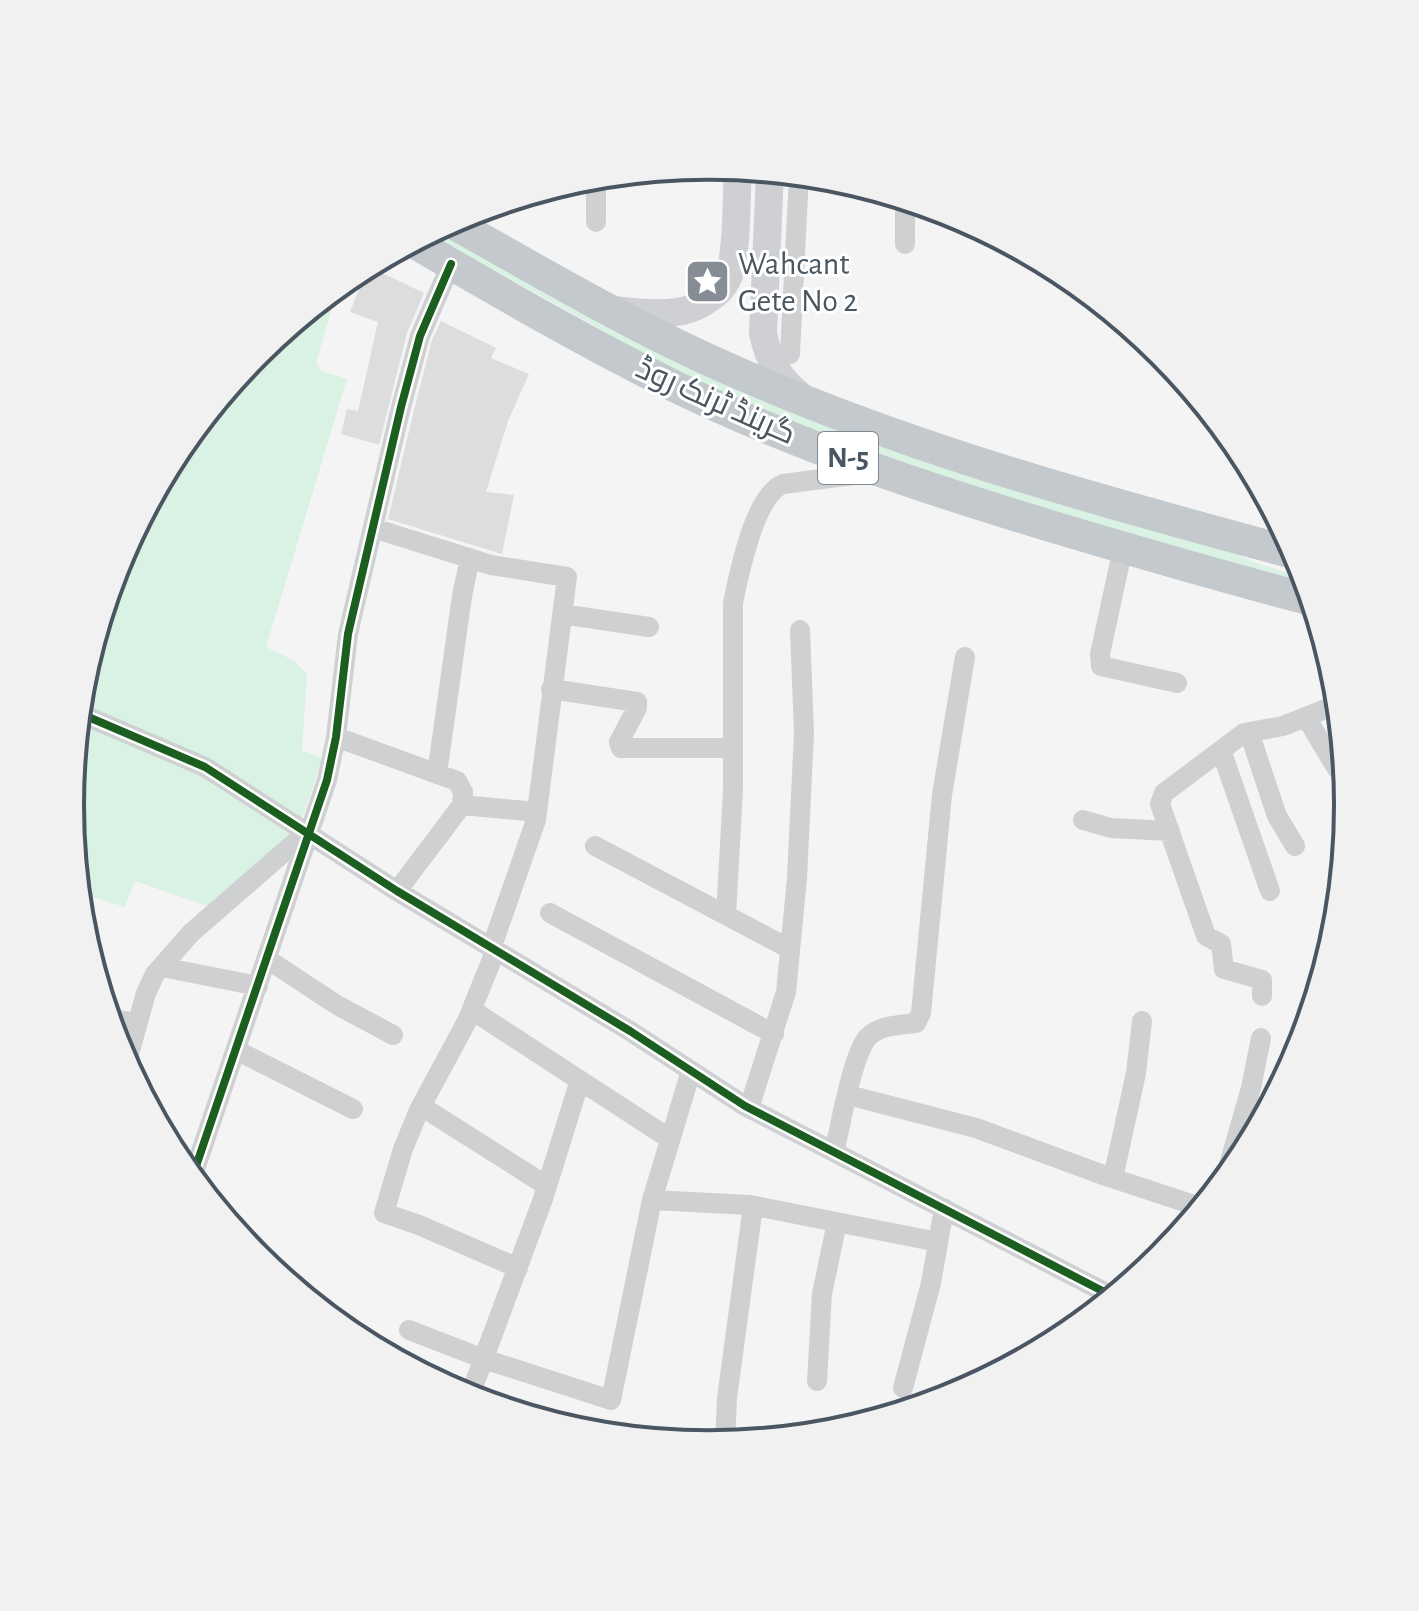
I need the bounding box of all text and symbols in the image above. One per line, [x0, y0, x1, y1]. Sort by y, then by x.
place label: Wahcant Gete No 2 [738, 248, 858, 317]
place icon: Wahcant Gete No 2 [683, 258, 731, 306]
street label: گرینڈ ٹرنک روڈ [631, 352, 801, 451]
road number: N-5 [818, 432, 878, 484]

